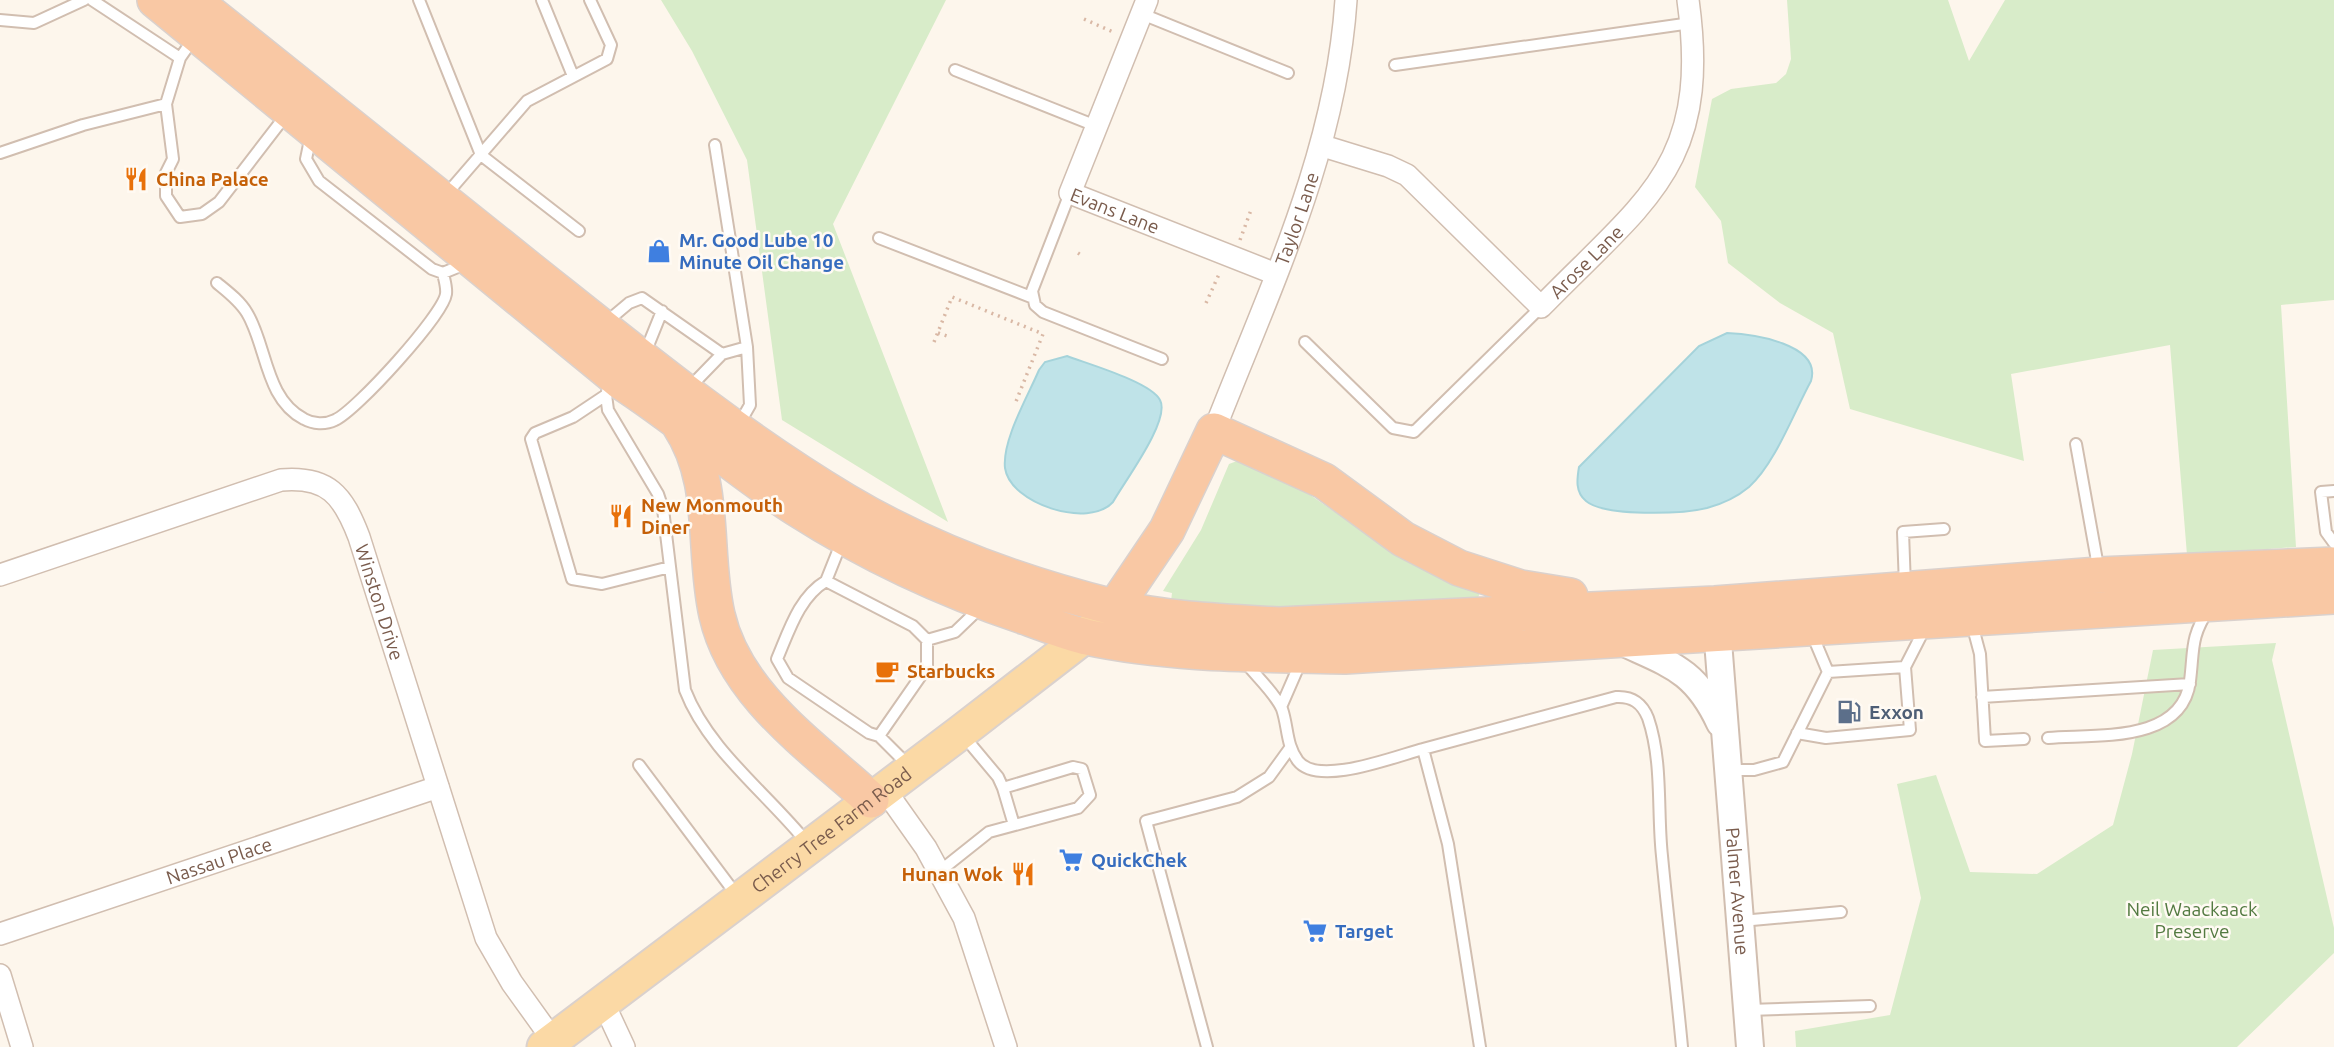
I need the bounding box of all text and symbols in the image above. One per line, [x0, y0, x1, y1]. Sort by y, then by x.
restaurant icon: China Palace [122, 165, 150, 193]
place label: China Palace [156, 168, 269, 190]
street label: Taylor Lane [1270, 169, 1323, 268]
street label: Evans Lane [1067, 183, 1163, 238]
street label: Arose Lane [1545, 221, 1628, 303]
place label: Mr. Good Lube 10 Minute Oil Change [679, 229, 844, 273]
shop icon: Mr. Good Lube 10 Minute Oil Change [645, 237, 673, 265]
place label: New Monmouth Diner [641, 494, 783, 538]
restaurant icon: New Monmouth Diner [607, 502, 635, 530]
street label: Winston Drive [351, 541, 408, 663]
cafe icon: Starbucks [873, 657, 901, 685]
place label: Starbucks [907, 660, 995, 682]
fuel station icon: Exxon [1835, 698, 1863, 726]
place label: Exxon [1869, 701, 1924, 723]
street label: Cherry Tree Farm Road [747, 763, 916, 897]
street label: Palmer Avenue [1722, 826, 1754, 956]
street label: Nassau Place [163, 833, 275, 888]
supermarket icon: QuickChek [1057, 846, 1085, 874]
place label: QuickChek [1091, 849, 1188, 871]
restaurant icon: Hunan Wok [1009, 860, 1037, 888]
place label: Hunan Wok [902, 863, 1003, 885]
park label: Neil Waackaack Preserve [2126, 898, 2258, 942]
supermarket icon: Target [1301, 917, 1329, 945]
place label: Target [1335, 920, 1393, 942]

